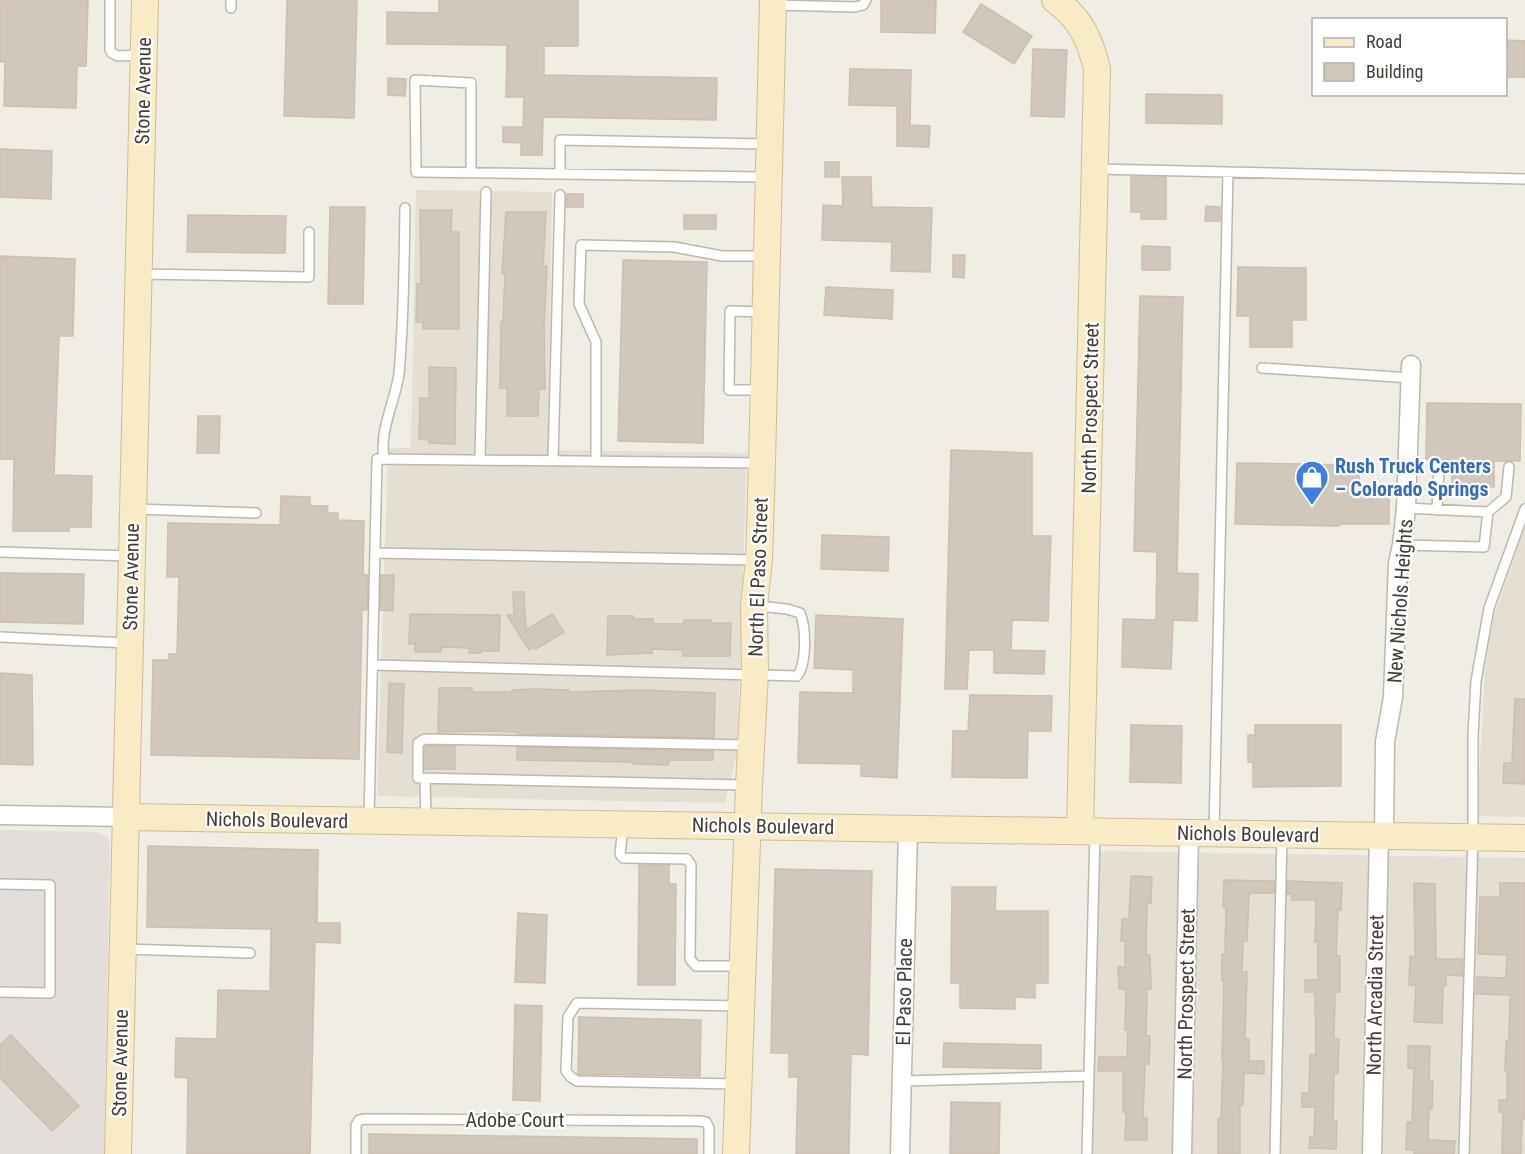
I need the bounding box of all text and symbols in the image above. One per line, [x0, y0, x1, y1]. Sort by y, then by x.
legend [1312, 18, 1507, 96]
text: Road [1366, 31, 1402, 52]
street label: Stone Avenue [130, 37, 156, 145]
text: Building [1366, 61, 1423, 82]
street label: North Prospect Street [1077, 322, 1103, 494]
place label: Rush Truck Centers – Colorado Springs [1335, 454, 1491, 501]
shop icon: Rush Truck Centers – Colorado Springs [1294, 459, 1330, 506]
street label: North El Paso Street [743, 497, 773, 657]
street label: New Nichols Heights [1382, 518, 1418, 684]
street label: Stone Avenue [118, 523, 144, 631]
street label: Nichols Boulevard [206, 807, 348, 833]
street label: Nichols Boulevard [692, 813, 834, 839]
street label: Nichols Boulevard [1177, 821, 1319, 847]
street label: North Prospect Street [1173, 908, 1199, 1080]
street label: North Arcadia Street [1362, 914, 1388, 1076]
street label: El Paso Place [891, 938, 917, 1046]
street label: Stone Avenue [107, 1009, 133, 1117]
street label: Adobe Court [466, 1108, 565, 1132]

